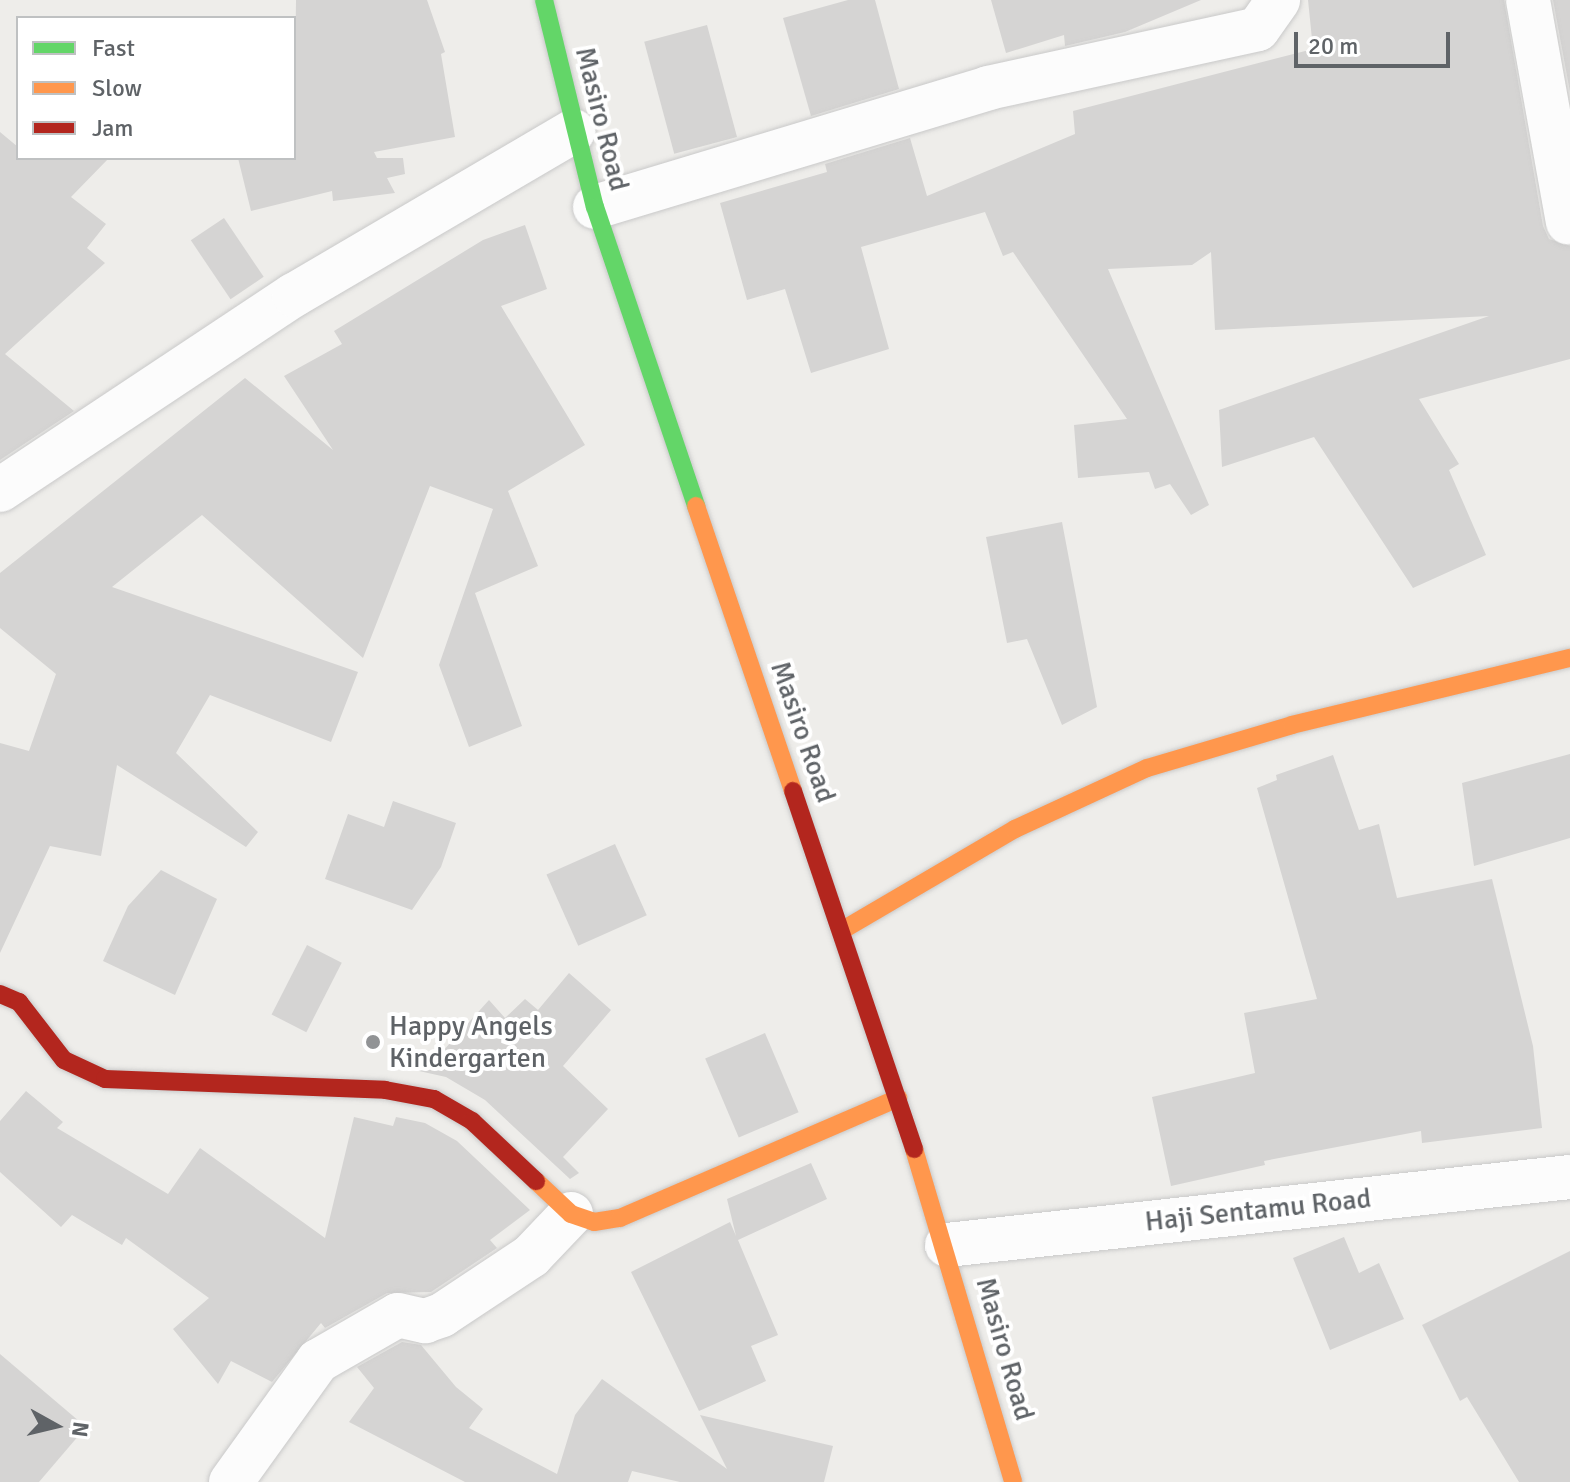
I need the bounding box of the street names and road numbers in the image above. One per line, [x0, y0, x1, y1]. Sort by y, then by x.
street label: Masiro Road [568, 44, 636, 194]
street label: Masiro Road [763, 657, 843, 807]
street label: Haji Sentamu Road [1143, 1181, 1373, 1239]
street label: Masiro Road [969, 1274, 1041, 1424]

